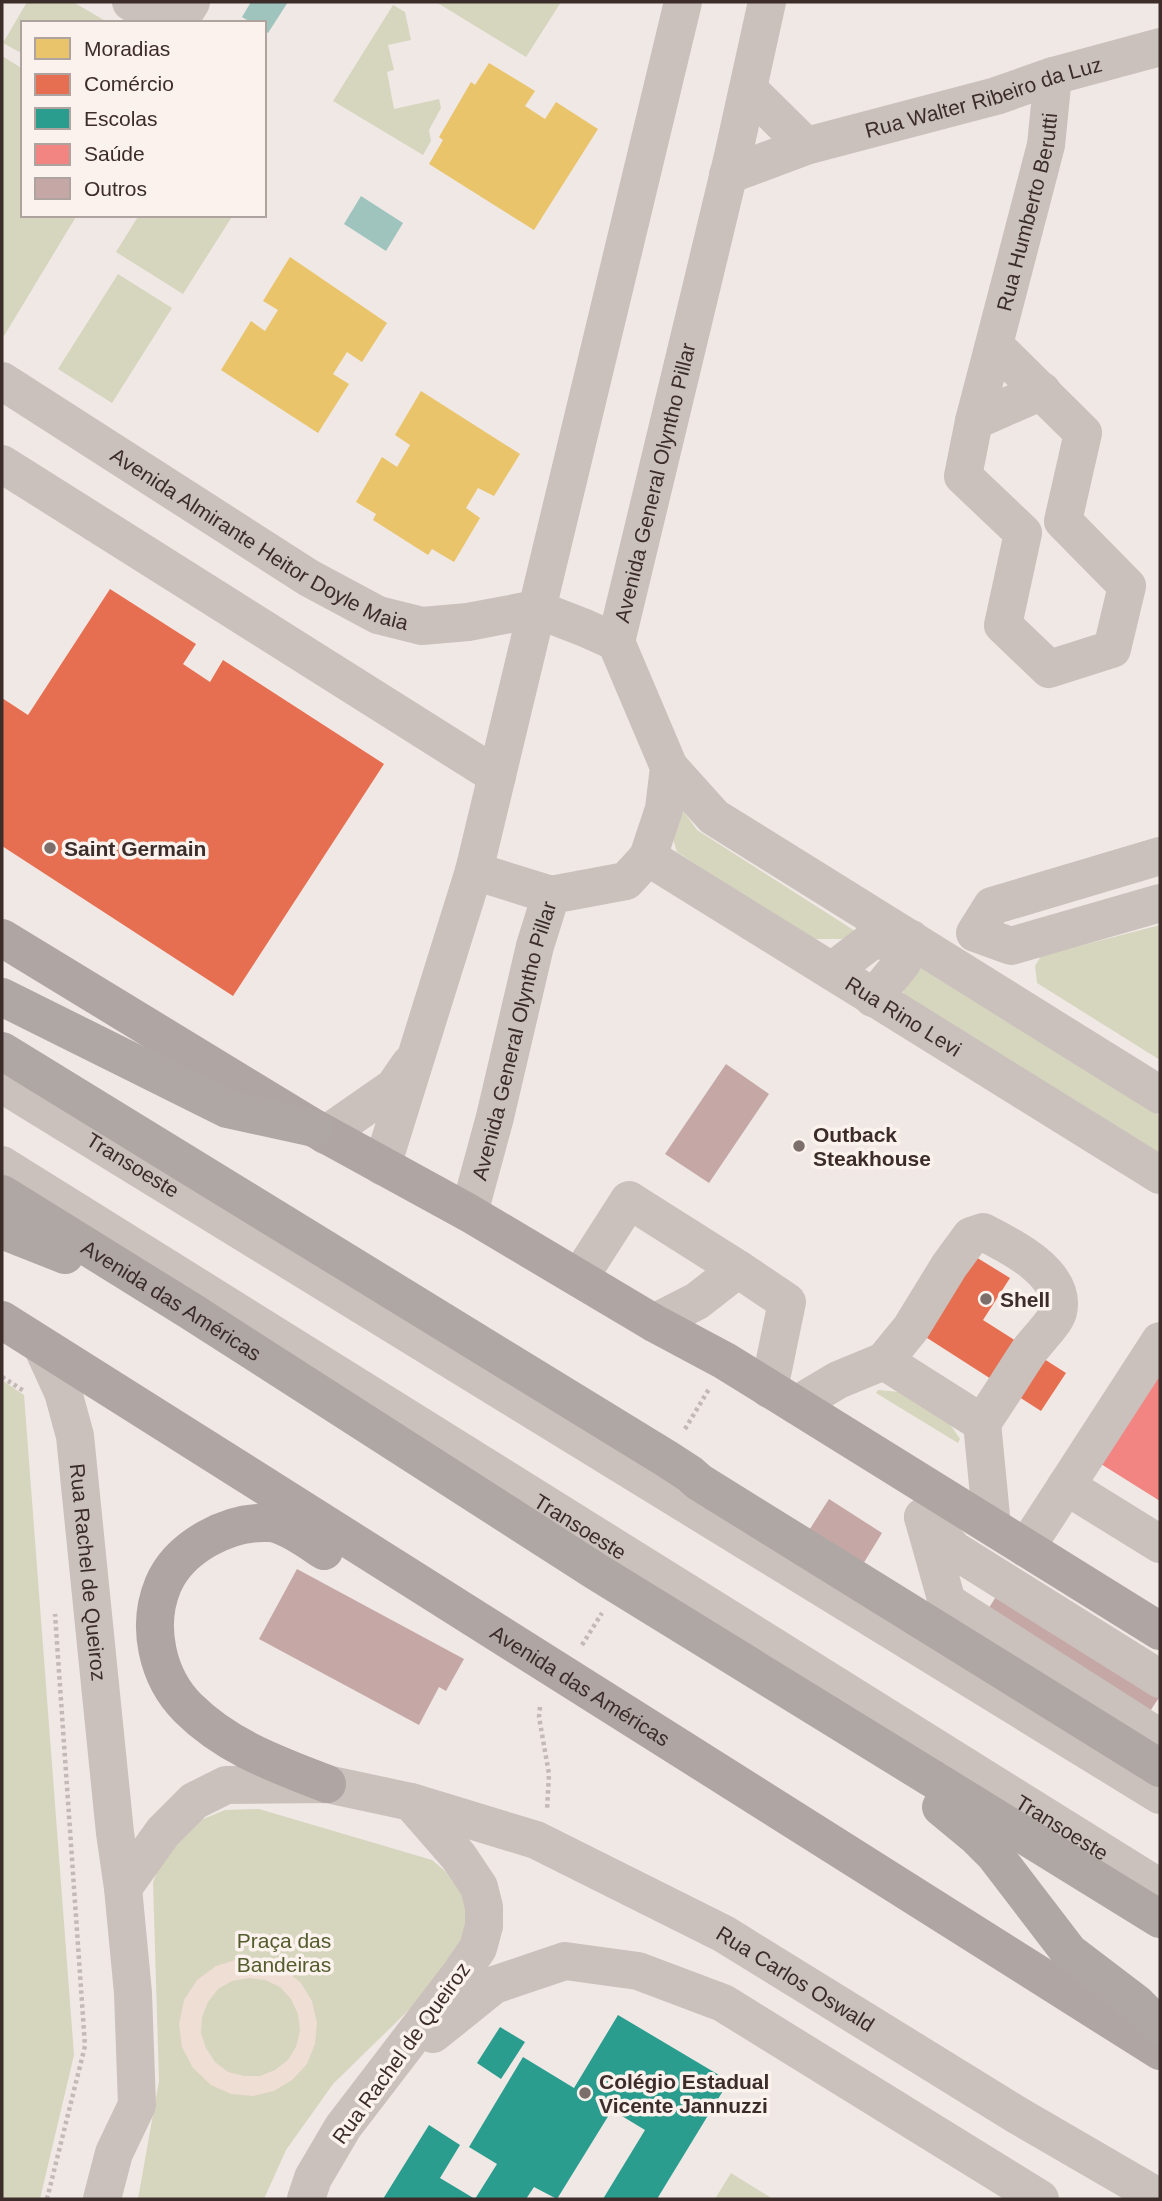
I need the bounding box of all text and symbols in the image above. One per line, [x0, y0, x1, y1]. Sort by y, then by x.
legend [21, 21, 266, 217]
text: Moradias [84, 37, 170, 60]
street label: Rua Walter Ribeiro da Luz [862, 52, 1104, 142]
text: Comércio [84, 72, 174, 95]
text: Escolas [84, 107, 158, 130]
street label: Rua Humberto Berutti [992, 112, 1061, 313]
text: Saúde [84, 142, 145, 165]
text: Outros [84, 177, 147, 200]
street label: Avenida General Olyntho Pillar [610, 340, 699, 625]
street label: Avenida Almirante Heitor Doyle Maia [107, 443, 411, 634]
place label: Saint Germain [64, 837, 206, 860]
marker: Saint Germain [42, 840, 58, 856]
street label: Avenida General Olyntho Pillar [467, 898, 560, 1183]
street label: Rua Rino Levi [842, 971, 966, 1060]
place label: Outback Steakhouse [813, 1123, 931, 1170]
street label: Transoeste [83, 1127, 184, 1202]
marker: Outback Steakhouse [791, 1138, 807, 1154]
street label: Avenida das Américas [78, 1235, 266, 1365]
place label: Shell [1000, 1288, 1050, 1311]
marker: Shell [978, 1291, 994, 1307]
street label: Rua Rachel de Queiroz [66, 1462, 111, 1682]
street label: Transoeste [530, 1489, 631, 1564]
street label: Avenida das Américas [487, 1620, 674, 1750]
street label: Transoeste [1012, 1790, 1113, 1864]
street label: Rua Carlos Oswald [713, 1921, 879, 2036]
park label: Praça das Bandeiras [237, 1929, 331, 1976]
street label: Rua Rachel de Queiroz [328, 1958, 474, 2148]
place label: Colégio Estadual Vicente Jannuzzi [599, 2070, 769, 2117]
marker: Colégio Estadual Vicente Jannuzzi [577, 2085, 593, 2101]

